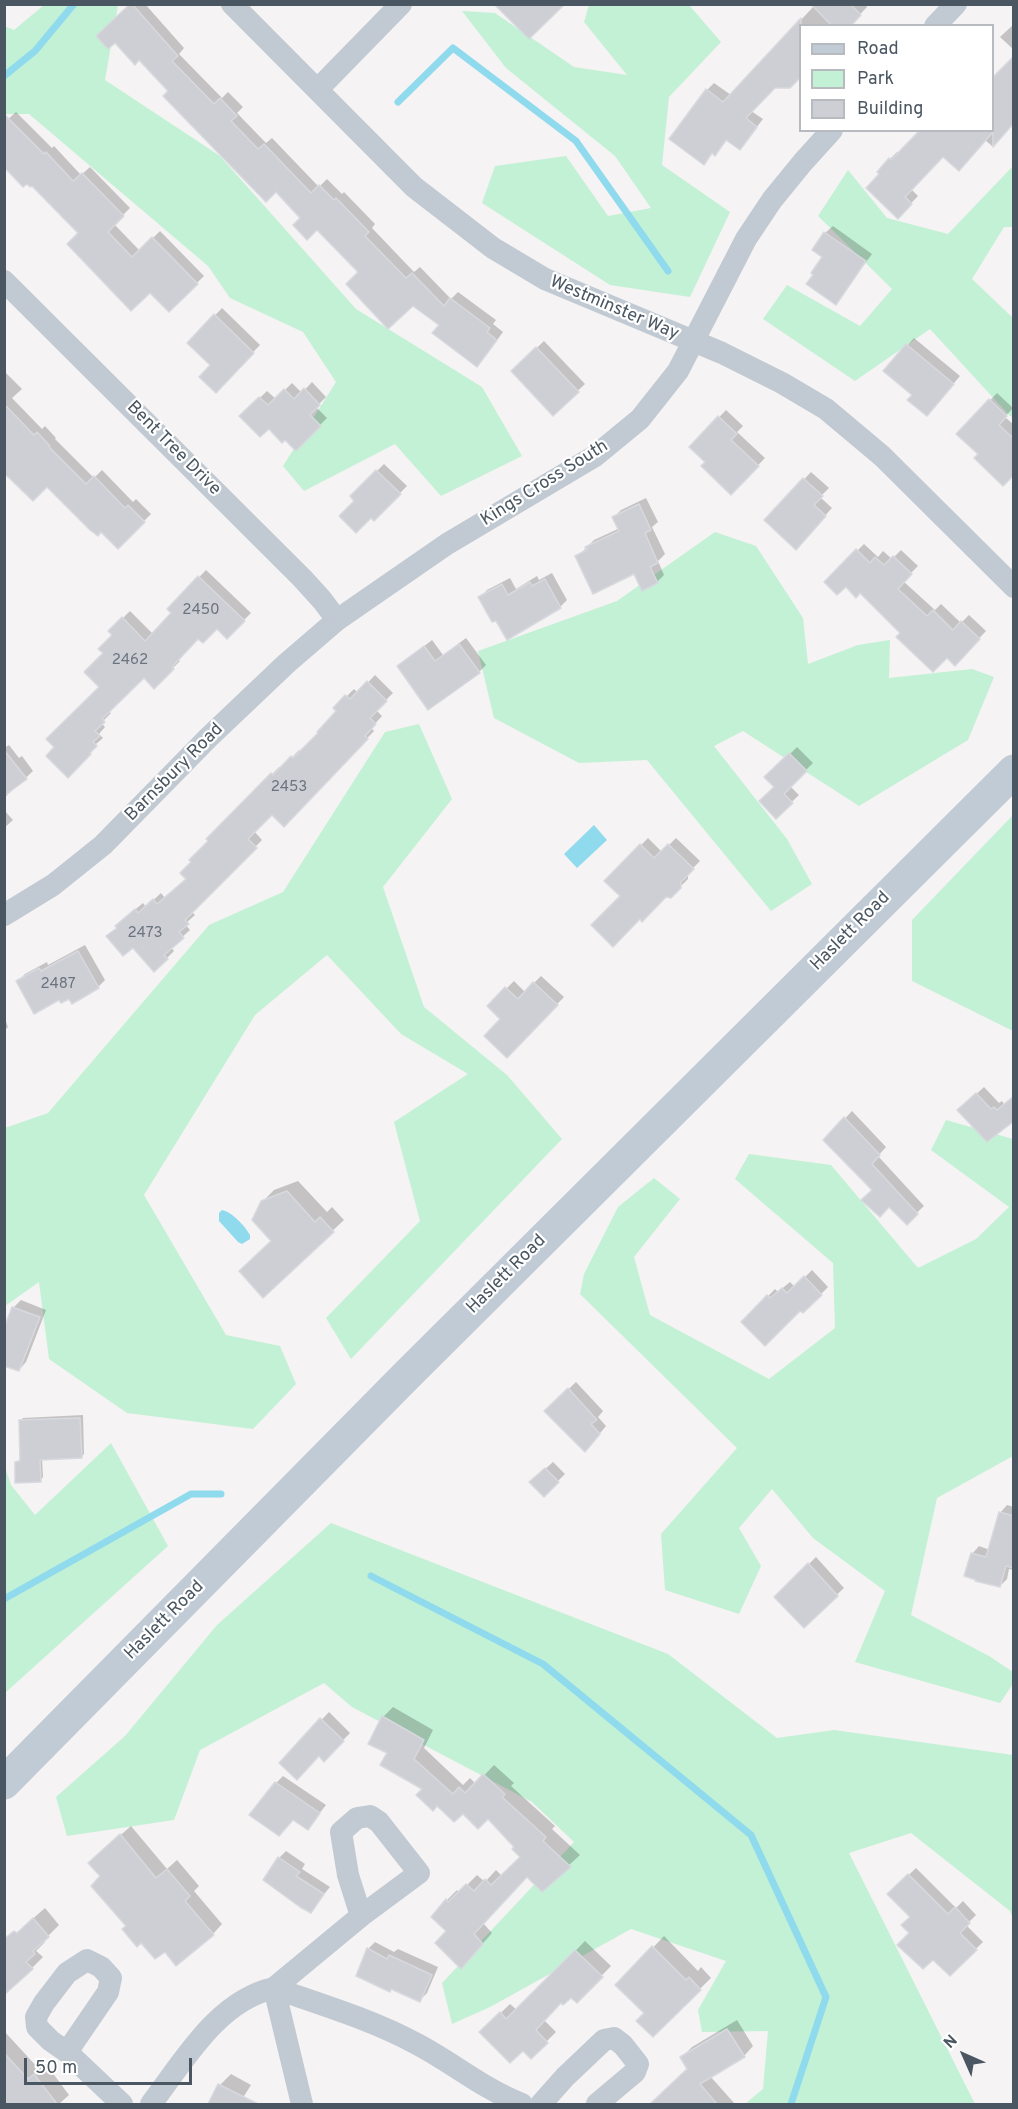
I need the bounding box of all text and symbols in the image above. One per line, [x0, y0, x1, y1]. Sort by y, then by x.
legend [799, 24, 994, 132]
text: Road [857, 38, 899, 61]
text: Park [857, 68, 894, 91]
text: Building [857, 98, 923, 121]
street label: Westminster Way [546, 272, 682, 346]
street label: Bent Tree Drive [121, 397, 225, 501]
street label: Kings Cross South [477, 436, 613, 532]
house number: 2450 [182, 602, 220, 620]
house number: 2462 [112, 652, 148, 670]
street label: Barnsbury Road [121, 719, 229, 827]
house number: 2453 [271, 779, 307, 797]
street label: Haslett Road [807, 888, 895, 976]
house number: 2473 [128, 925, 162, 943]
house number: 2487 [40, 976, 76, 994]
street label: Haslett Road [463, 1231, 551, 1319]
street label: Haslett Road [121, 1577, 209, 1665]
north arrow [934, 2025, 994, 2085]
text: N [940, 2031, 962, 2053]
scale bar [27, 2046, 195, 2084]
text: 50 m [35, 2057, 77, 2080]

